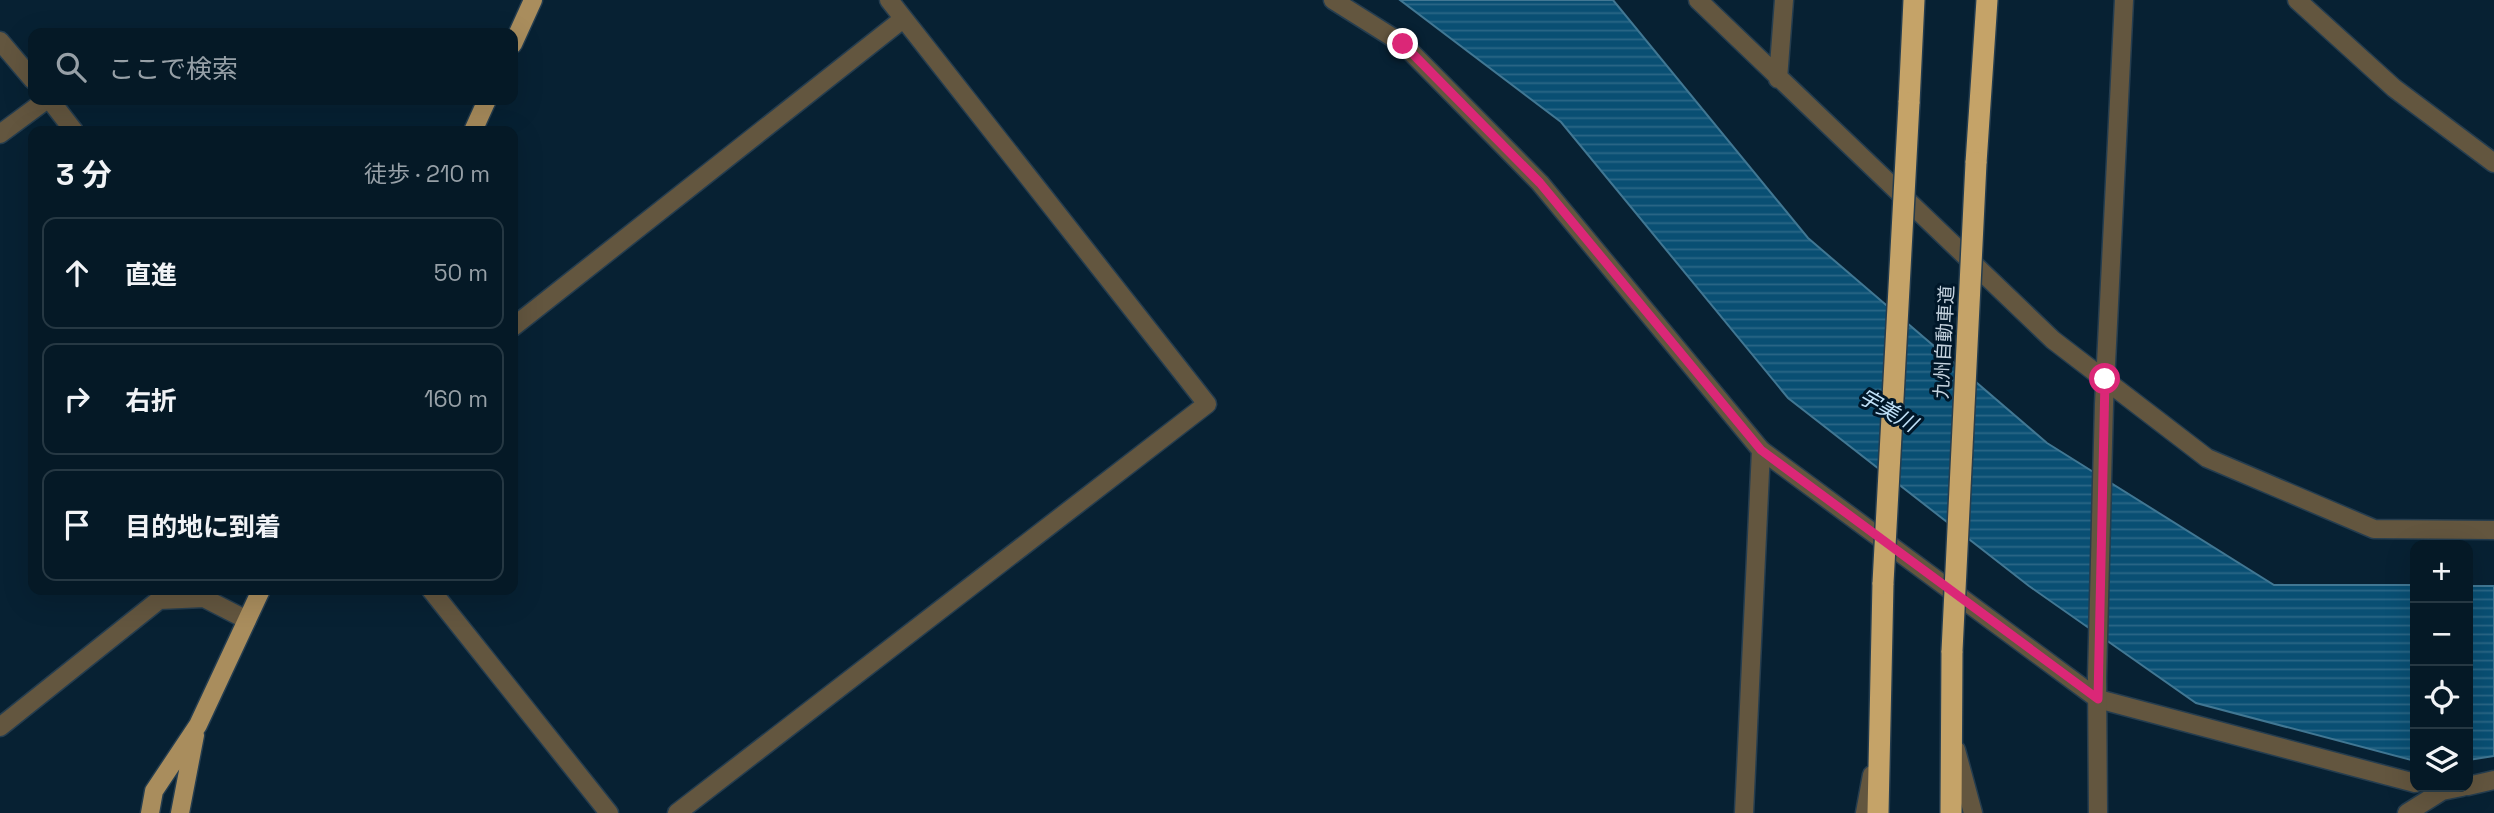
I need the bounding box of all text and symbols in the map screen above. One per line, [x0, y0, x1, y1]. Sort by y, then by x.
search box [28, 28, 518, 105]
route end [1387, 28, 1418, 59]
icon: search [52, 48, 90, 86]
text: ここで検索 [108, 52, 238, 86]
text: 3 分 [56, 155, 112, 194]
text: 徒歩 · 210 m [364, 159, 490, 189]
icon: ahead [58, 254, 96, 292]
text: 直進 [125, 258, 177, 292]
text: 50 m [434, 258, 488, 288]
street label: 九州自動車道 [1929, 284, 1959, 400]
route start [2089, 363, 2120, 394]
icon: right [58, 380, 96, 418]
water label: 宇美川 [1854, 383, 1924, 438]
text: 右折 [125, 384, 177, 418]
text: 160 m [424, 384, 488, 414]
icon: arrive [58, 506, 96, 544]
text: 目的地に到着 [125, 510, 281, 544]
map controls [2410, 540, 2473, 792]
button: + [2410, 540, 2473, 603]
button: − [2410, 603, 2473, 666]
button: locate [2410, 666, 2473, 729]
button: layers [2410, 729, 2473, 792]

